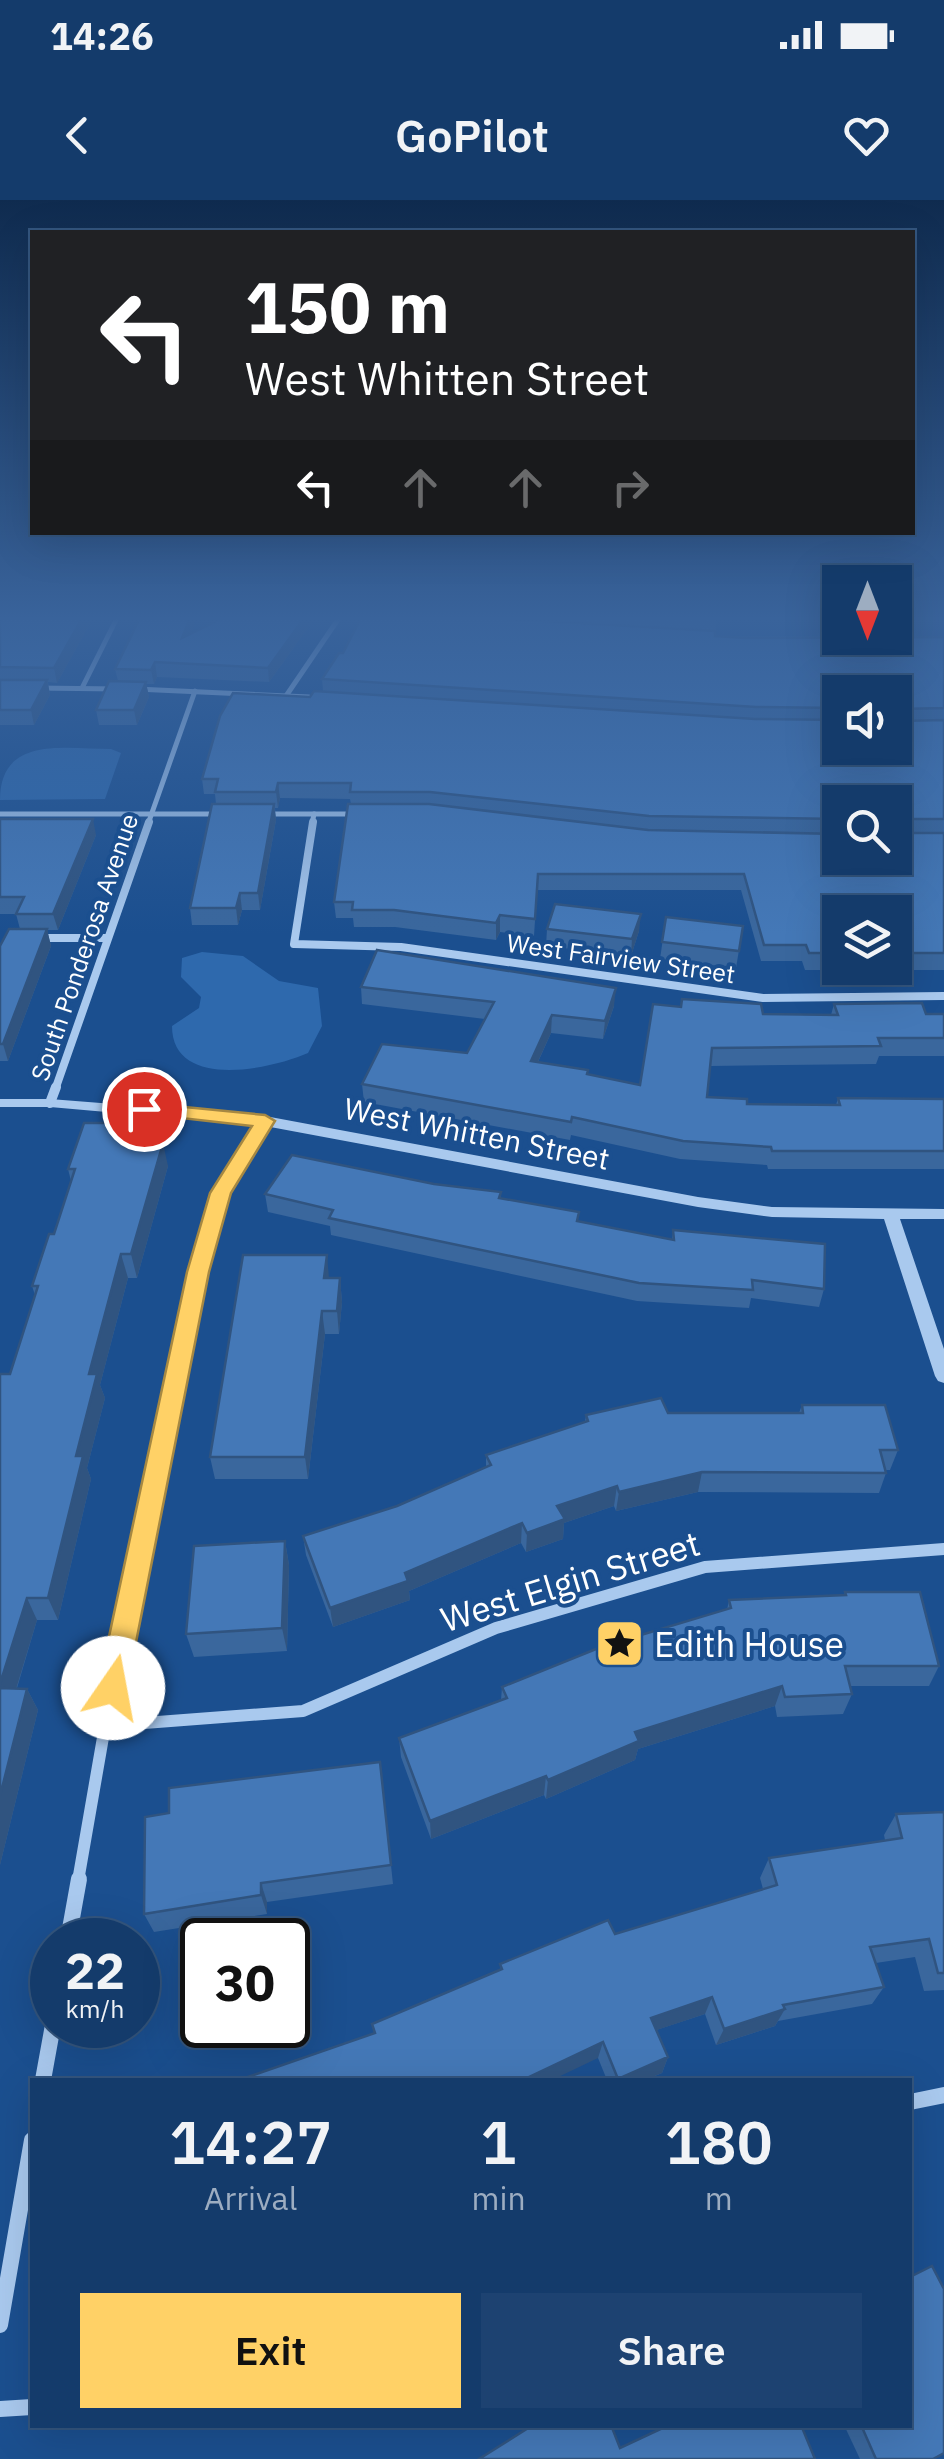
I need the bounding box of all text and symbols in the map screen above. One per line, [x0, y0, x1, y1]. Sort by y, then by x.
text: 14:26 [50, 11, 154, 60]
text: GoPilot [395, 106, 549, 164]
icon: back [50, 108, 105, 163]
icon: heart [839, 108, 894, 163]
text: 150 m [245, 261, 450, 352]
icon: left [80, 270, 210, 400]
text: West Whitten Street [245, 349, 649, 407]
icon: left [288, 460, 343, 515]
icon: ahead [393, 460, 448, 515]
icon: ahead [498, 460, 553, 515]
icon: right [603, 460, 658, 515]
north arrow [822, 565, 912, 655]
map controls [822, 565, 912, 985]
button: sound [822, 675, 912, 765]
button: search [822, 785, 912, 875]
street label: South Ponderosa Avenue [23, 809, 145, 1085]
button: layers [822, 895, 912, 985]
street label: West Fairview Street [505, 926, 737, 990]
pin [102, 1067, 187, 1152]
icon: arrive [117, 1082, 172, 1137]
street label: West Whitten Street [341, 1088, 613, 1178]
street label: West Elgin Street [435, 1520, 705, 1642]
place icon: Edith House [593, 1618, 645, 1670]
place label: Edith House [654, 1621, 844, 1667]
position arrow [61, 1636, 165, 1740]
speed limit sign: 30 [180, 1918, 310, 2048]
text: 22 [65, 1938, 125, 2003]
text: km/h [66, 1992, 124, 2025]
text: 14:27 [169, 2102, 332, 2181]
text: 1 [481, 2102, 517, 2181]
text: 180 [665, 2102, 773, 2181]
text: Arrival [204, 2177, 297, 2219]
text: min [471, 2177, 526, 2219]
text: m [705, 2177, 733, 2219]
button: Exit [80, 2293, 461, 2408]
button: Share [481, 2293, 862, 2408]

